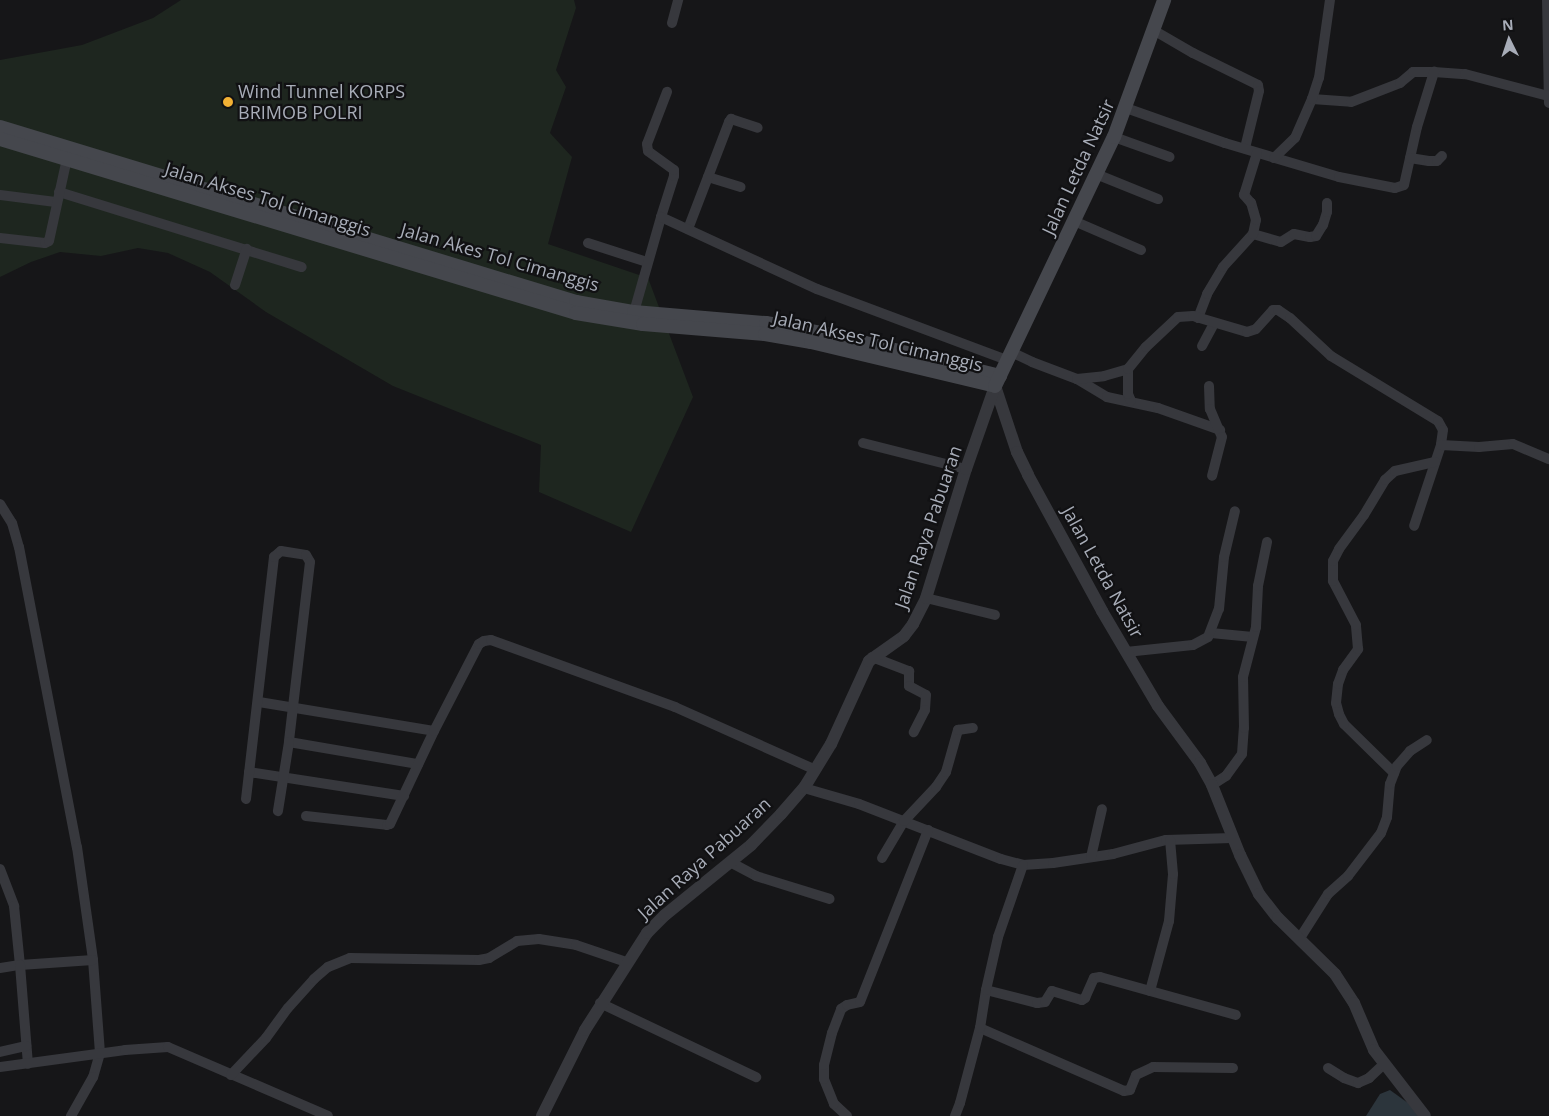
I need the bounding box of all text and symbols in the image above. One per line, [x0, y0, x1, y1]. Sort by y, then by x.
north arrow [1484, 15, 1534, 65]
text: N [1502, 15, 1514, 34]
place label: Wind Tunnel KORPS BRIMOB POLRI [238, 81, 405, 124]
marker: Wind Tunnel KORPS BRIMOB POLRI [222, 96, 234, 108]
street label: Jalan Letda Natsir [1037, 96, 1119, 238]
street label: Jalan Akses Tol Cimanggis [162, 157, 374, 241]
street label: Jalan Akes Tol Cimanggis [398, 218, 602, 296]
street label: Jalan Akses Tol Cimanggis [771, 306, 985, 376]
street label: Jalan Raya Pabuaran [890, 443, 966, 611]
street label: Jalan Letda Natsir [1058, 502, 1148, 642]
street label: Jalan Raya Pabuaran [633, 793, 775, 923]

